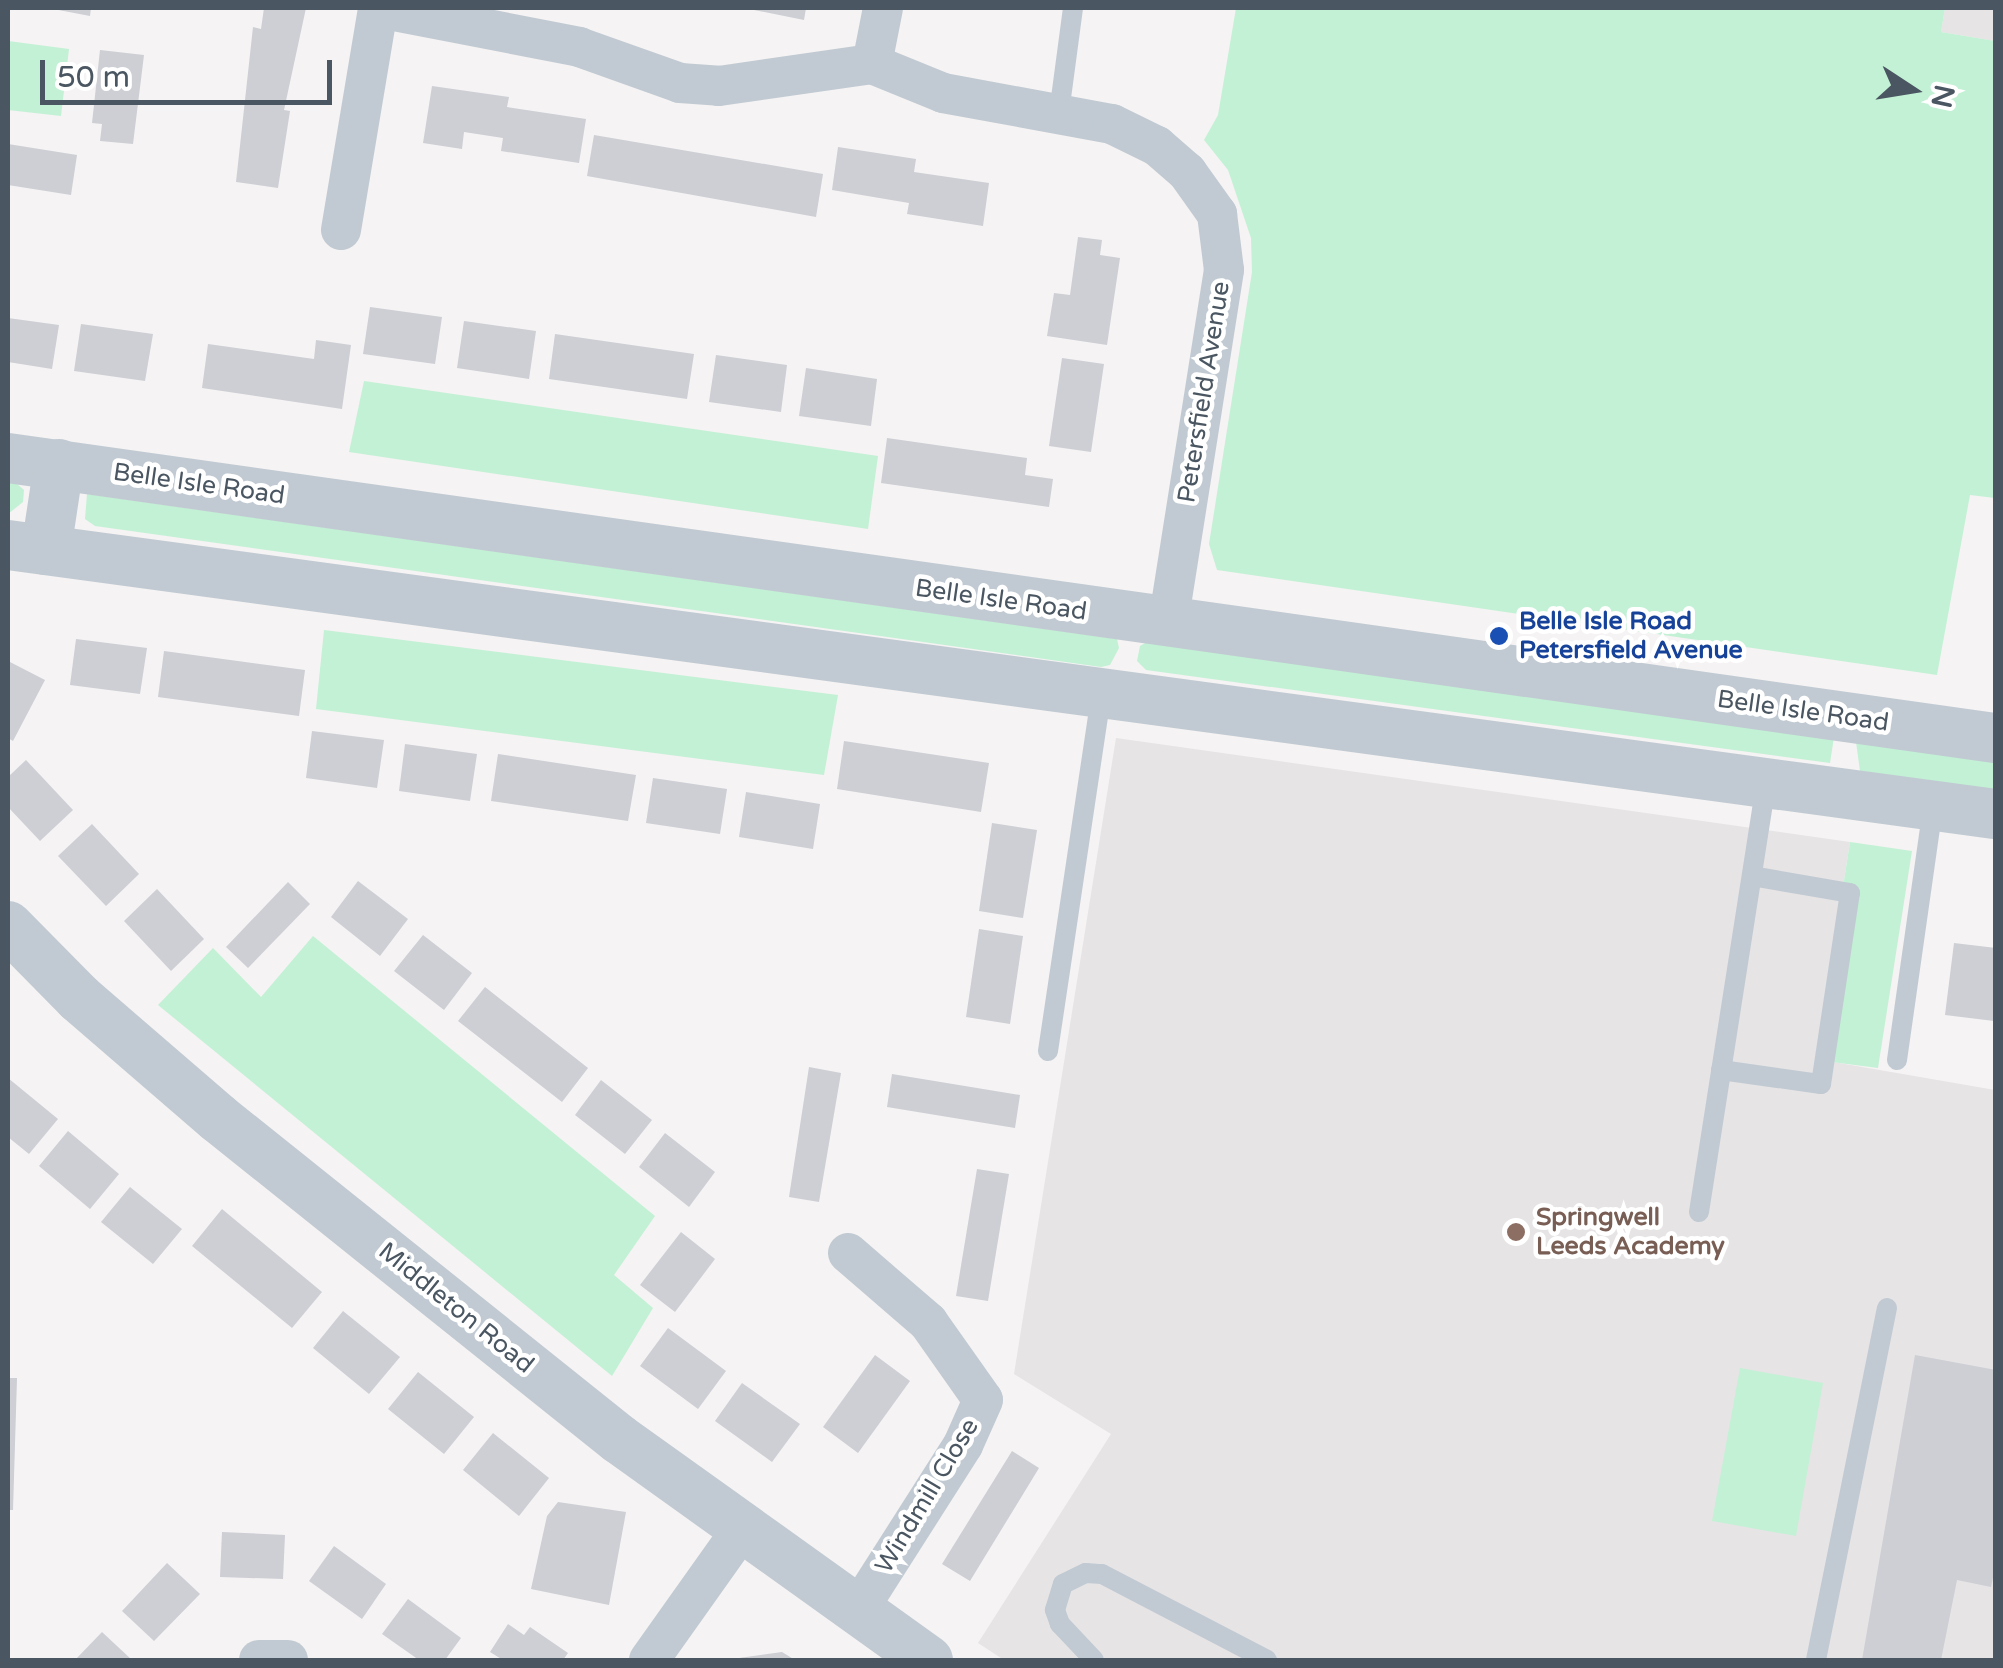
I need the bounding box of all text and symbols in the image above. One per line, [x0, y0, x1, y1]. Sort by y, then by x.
scale bar [45, 40, 338, 102]
north arrow [1863, 40, 1963, 140]
text: 50 m [57, 59, 130, 96]
text: N [1923, 82, 1961, 111]
street label: Petersfield Avenue [1172, 279, 1236, 505]
street label: Belle Isle Road [111, 457, 287, 511]
street label: Belle Isle Road [913, 573, 1089, 627]
place label: Belle Isle Road Petersfield Avenue [1519, 607, 1743, 666]
marker: Belle Isle Road Petersfield Avenue [1488, 625, 1510, 647]
street label: Belle Isle Road [1715, 684, 1891, 738]
place label: Springwell Leeds Academy [1536, 1203, 1725, 1262]
marker: Springwell Leeds Academy [1505, 1221, 1527, 1243]
street label: Middleton Road [372, 1236, 540, 1380]
street label: Windmill Close [869, 1413, 985, 1579]

